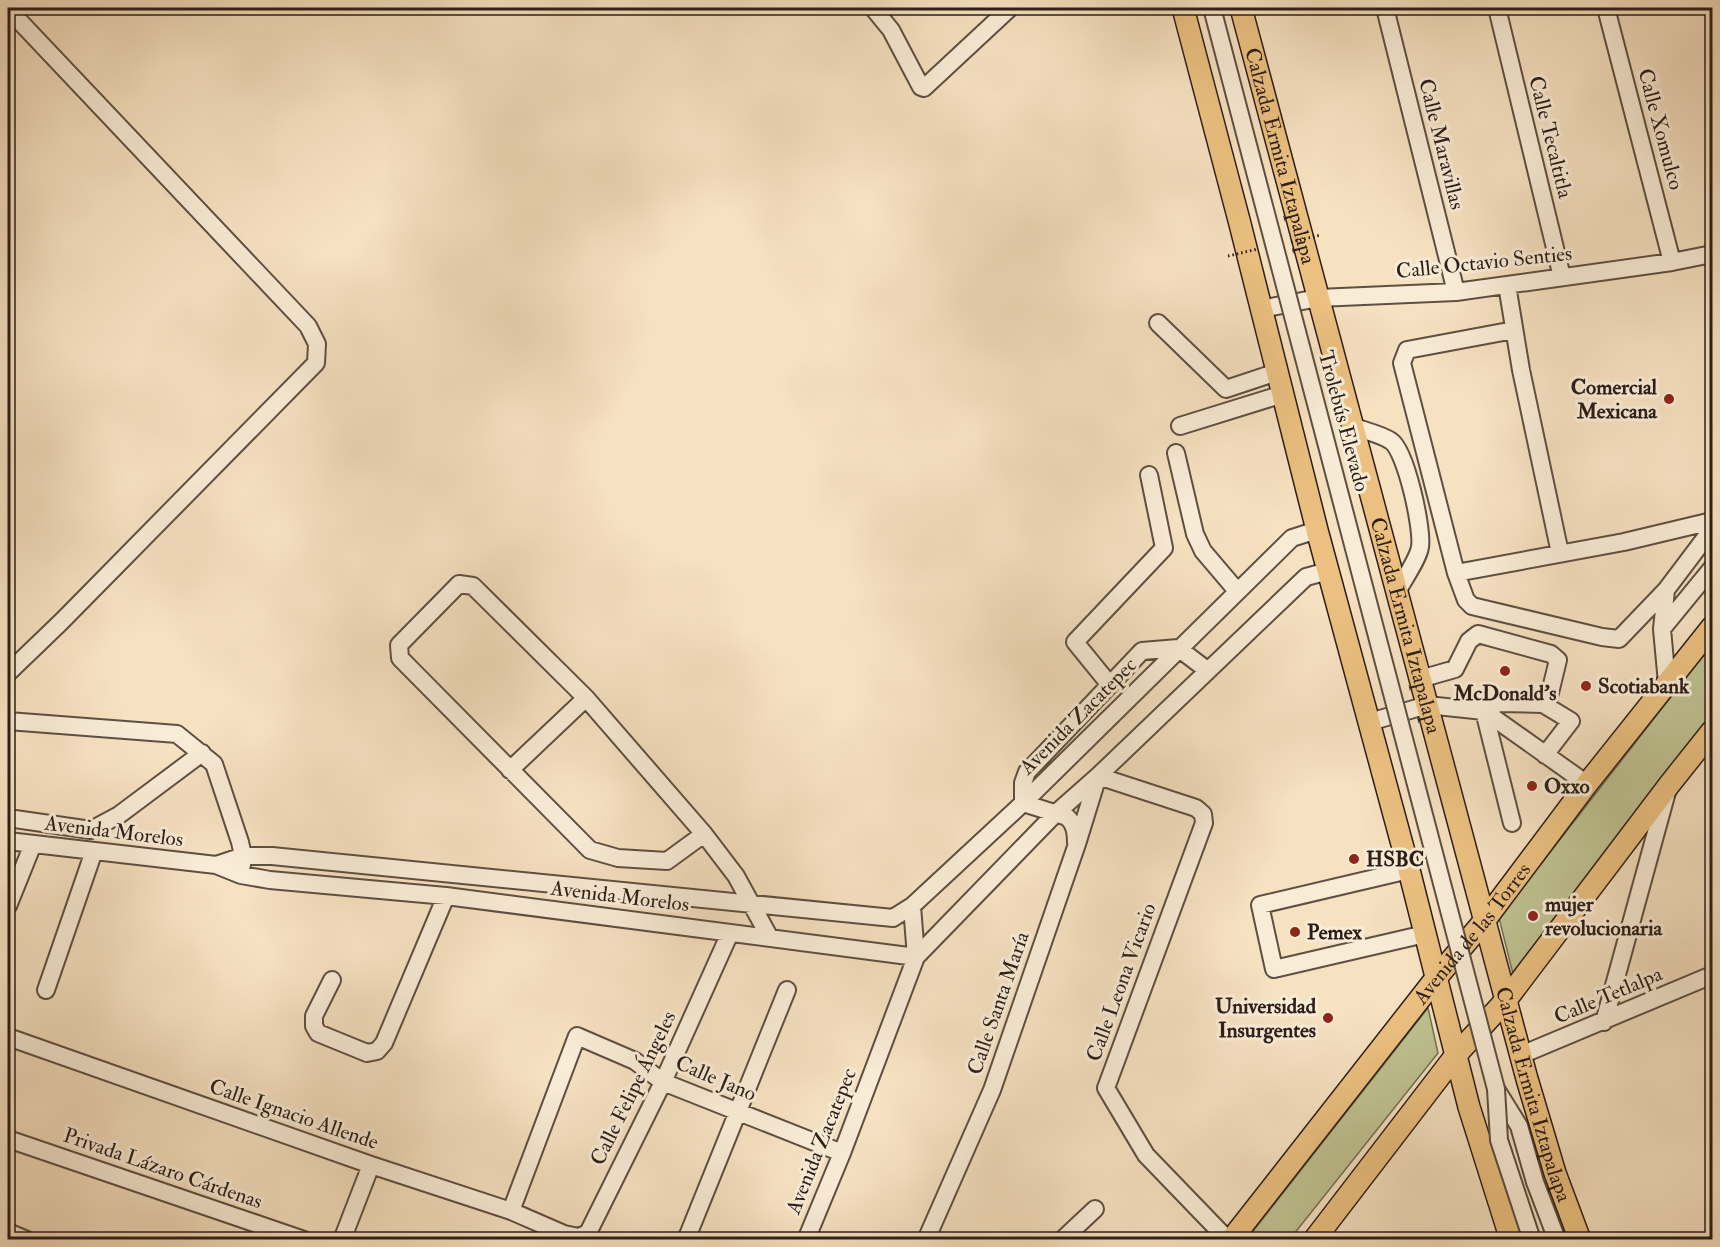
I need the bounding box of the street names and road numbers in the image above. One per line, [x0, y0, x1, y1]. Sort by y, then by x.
street label: Calzada Ermita Iztapalapa [1238, 45, 1322, 267]
street label: Calle Xomulco [1631, 66, 1690, 193]
street label: Calle Tecaltitla [1522, 73, 1579, 201]
street label: Calle Maravillas [1412, 76, 1471, 212]
street label: Calle Octavio Senties [1395, 240, 1573, 285]
street label: Trolebús Elevado [1312, 348, 1375, 495]
street label: Calzada Ermita Iztapalapa [1364, 514, 1447, 737]
street label: Avenida Zacatepec [1013, 652, 1143, 781]
street label: Avenida Morelos [42, 809, 185, 853]
street label: Avenida de las Torres [1407, 857, 1537, 1011]
street label: Avenida Morelos [548, 874, 691, 918]
street label: Calle Leona Vicario [1080, 899, 1163, 1065]
street label: Calle Santa María [961, 928, 1036, 1078]
street label: Calle Tetlalpa [1550, 960, 1667, 1030]
street label: Calzada Ermita Iztapalapa [1489, 984, 1578, 1206]
street label: Calle Felipe Ángeles [584, 1007, 683, 1170]
street label: Calle Jano [671, 1049, 760, 1108]
street label: Avenida Zacatepec [780, 1064, 863, 1219]
street label: Calle Ignacio Allende [206, 1073, 382, 1156]
street label: Privada Lázaro Cárdenas [60, 1122, 266, 1215]

